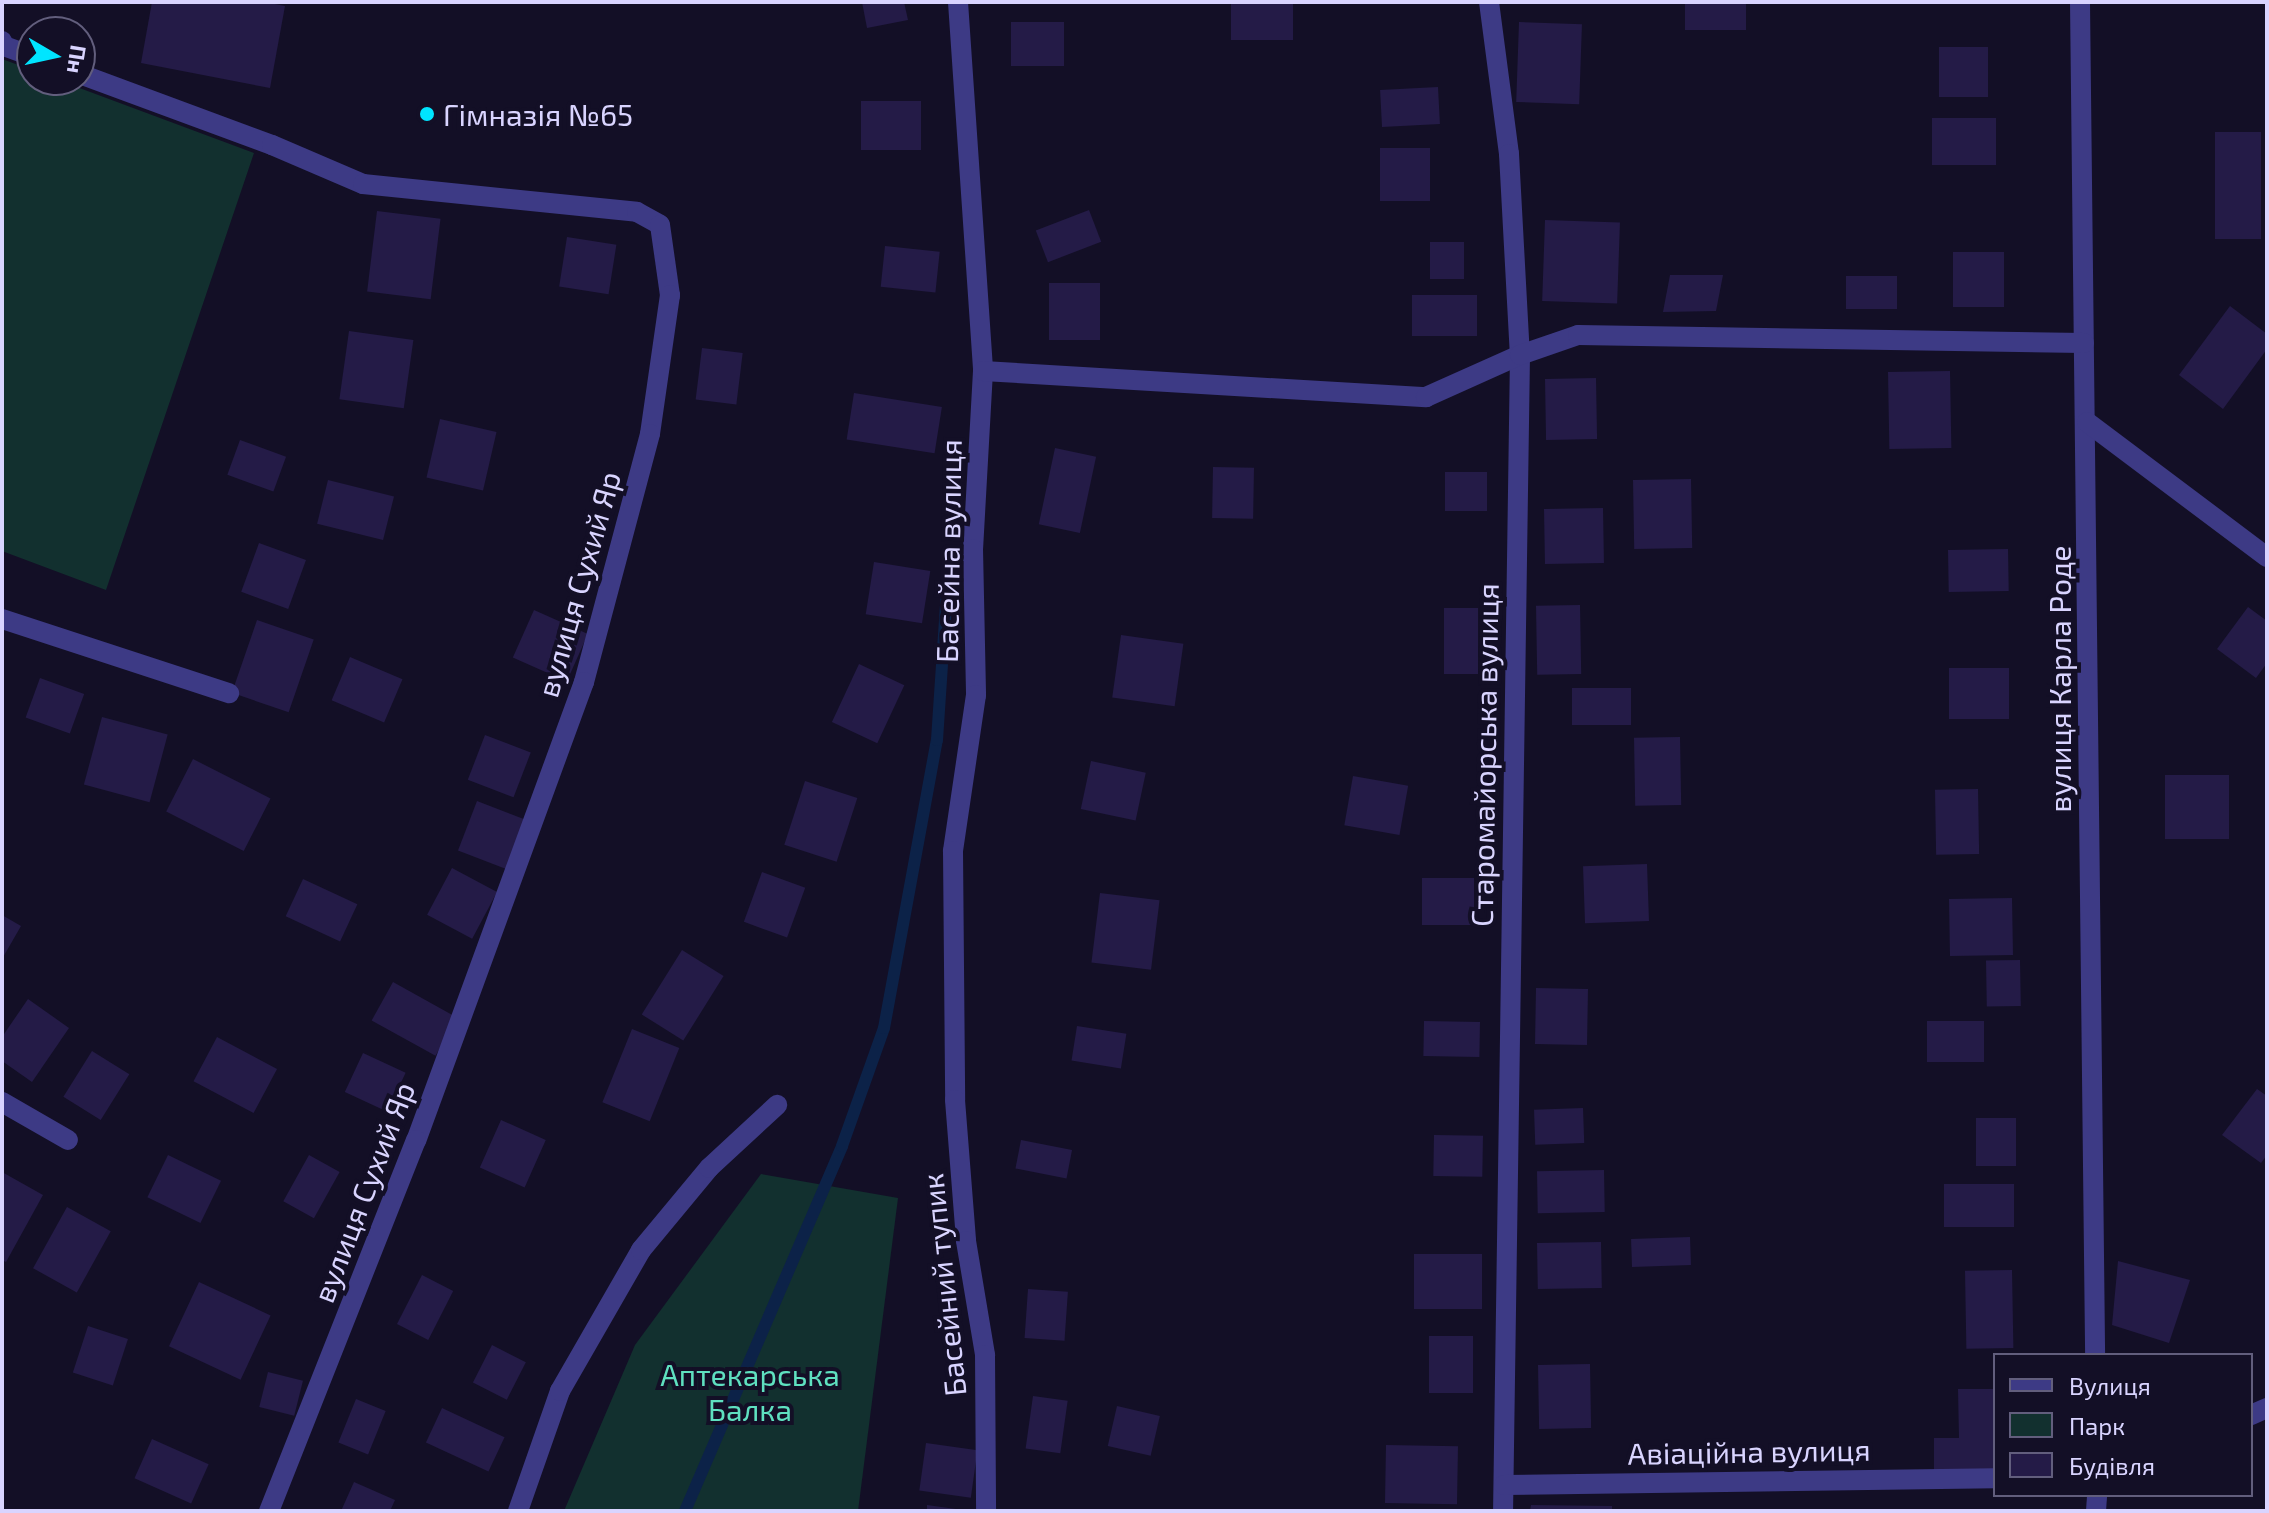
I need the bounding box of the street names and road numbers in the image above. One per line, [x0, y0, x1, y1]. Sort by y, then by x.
street label: Басейна вулиця [928, 439, 968, 663]
street label: вулиця Сухий Яр [529, 467, 627, 701]
street label: вулиця Карла Роде [2041, 546, 2077, 812]
street label: Старомайорська вулиця [1463, 583, 1505, 927]
street label: вулиця Сухий Яр [304, 1077, 422, 1307]
street label: Басейний тупик [913, 1172, 973, 1398]
street label: Авіаційна вулиця [1627, 1431, 1871, 1471]

